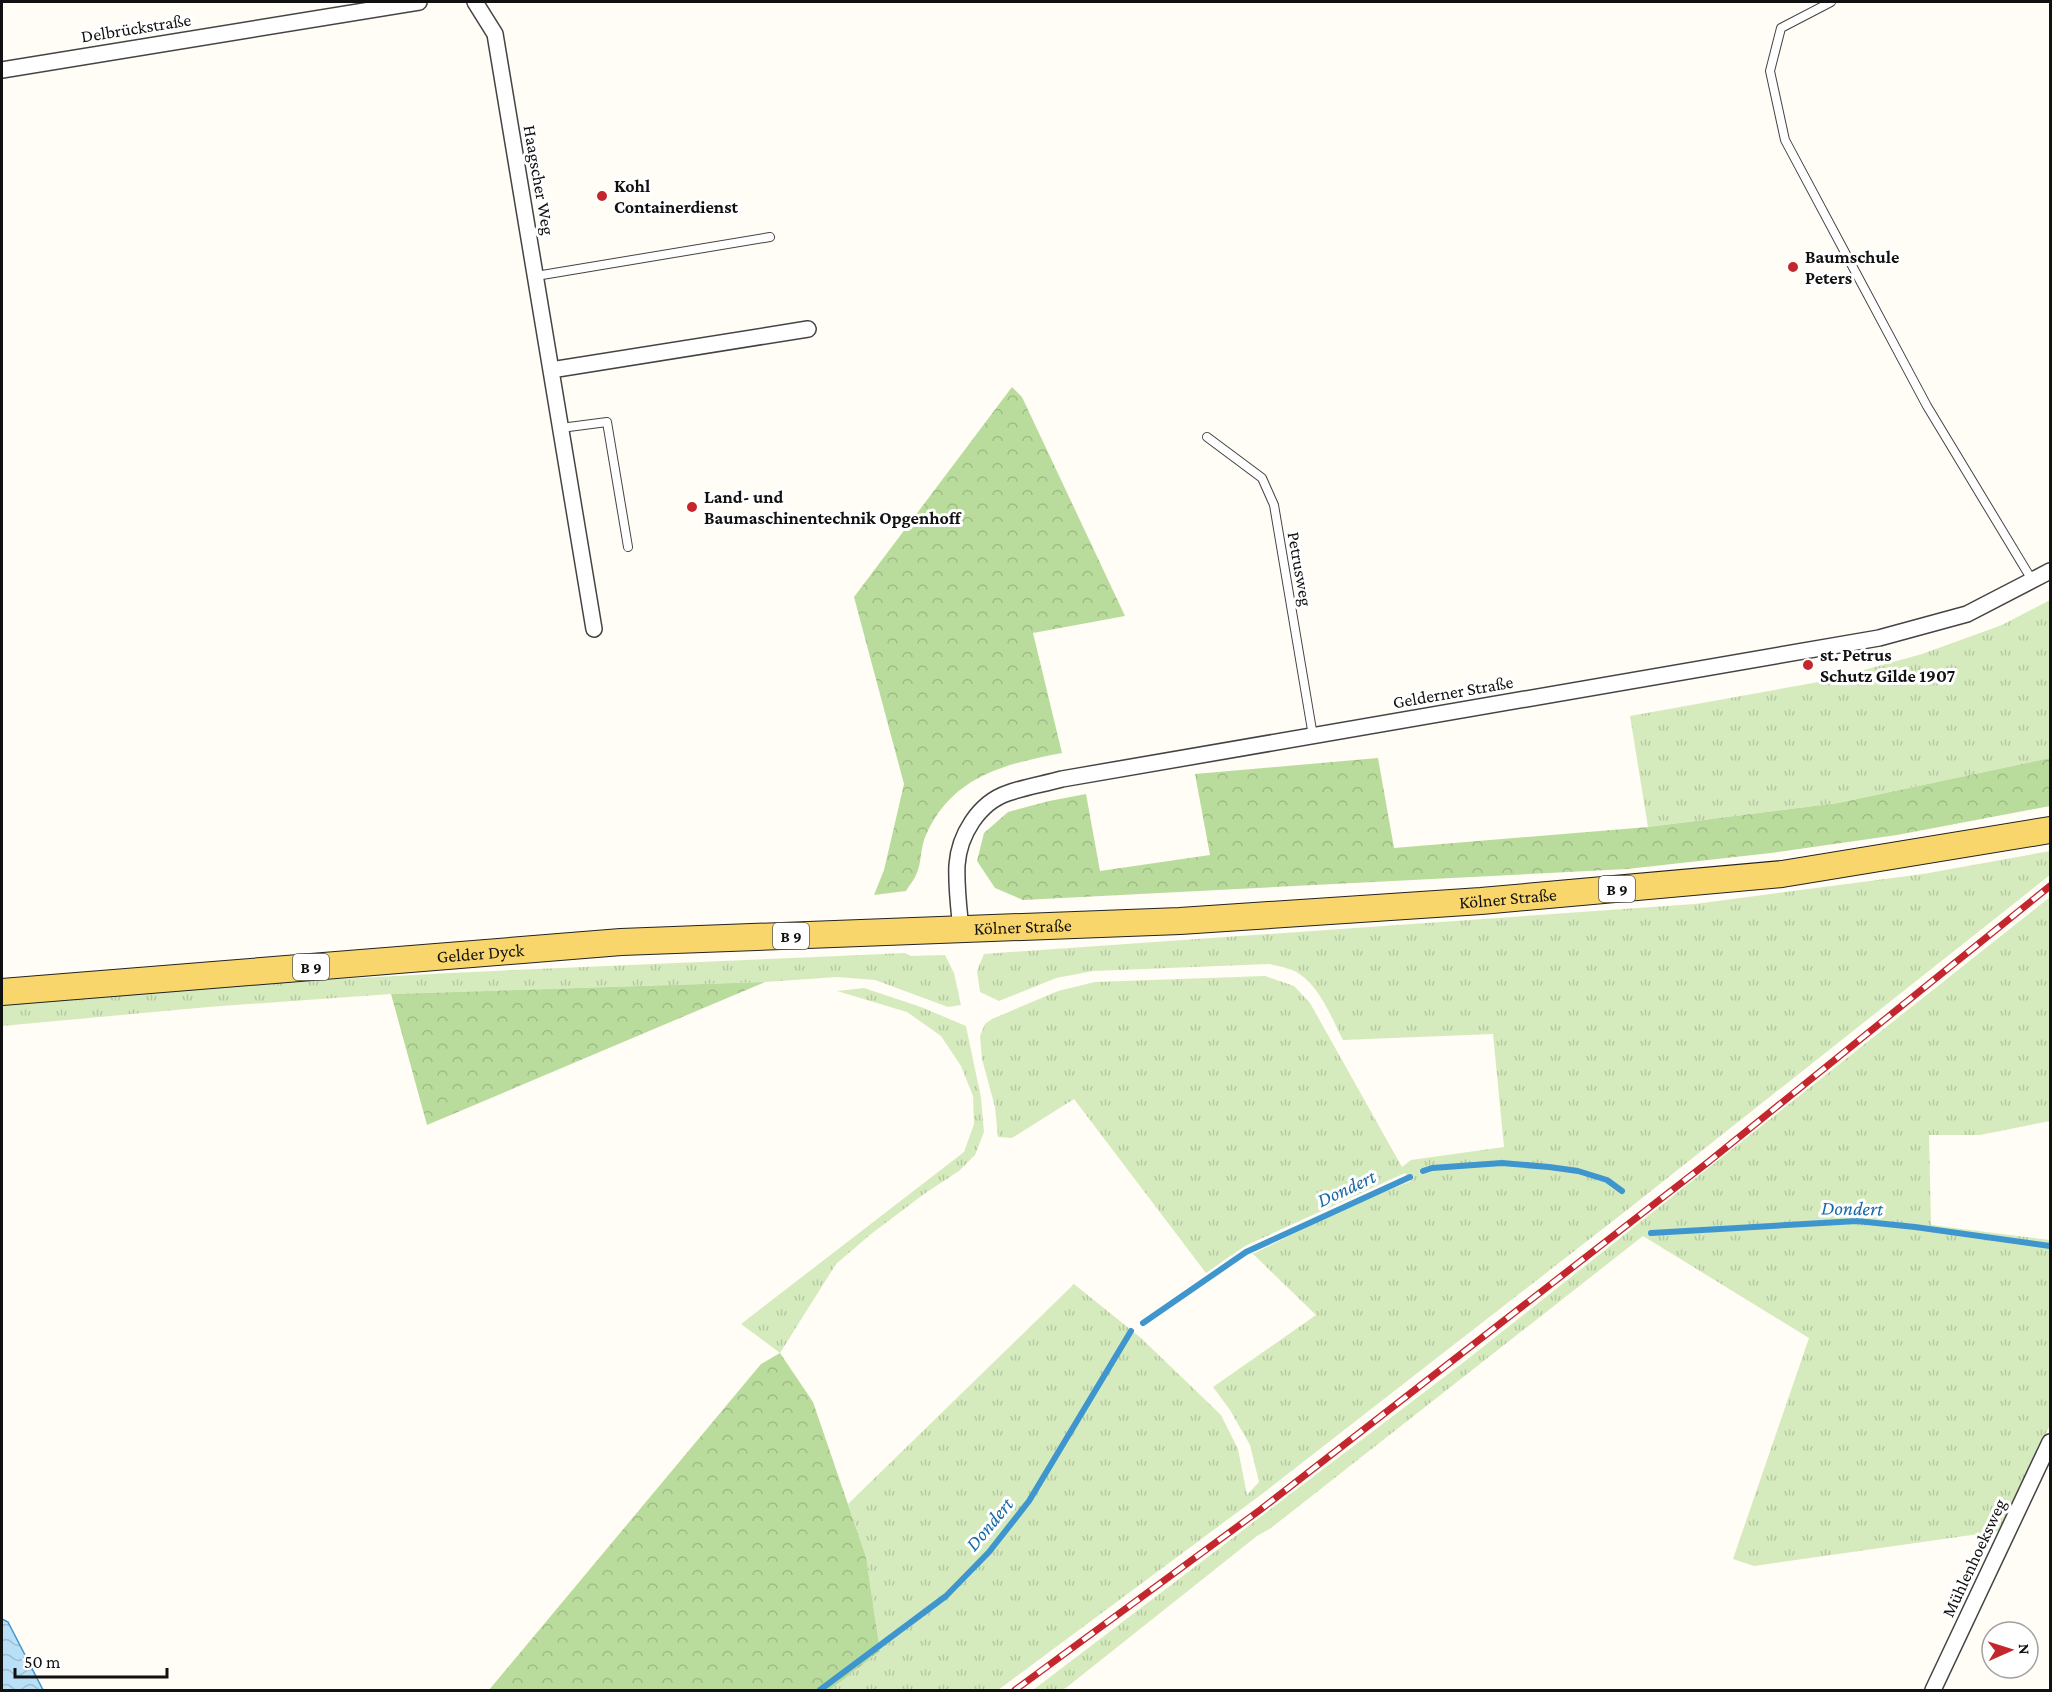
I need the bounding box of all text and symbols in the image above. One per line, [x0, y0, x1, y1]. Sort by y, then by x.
street label: Delbrückstraße [80, 9, 192, 47]
street label: Haagscher Weg [519, 123, 559, 237]
place label: Kohl Containerdienst [614, 176, 738, 217]
marker: Kohl Containerdienst [595, 189, 609, 203]
place label: Baumschule Peters [1805, 247, 1899, 288]
marker: Baumschule Peters [1786, 260, 1800, 274]
place label: Land- und Baumaschinentechnik Opgenhoff [704, 487, 962, 528]
marker: Land- und Baumaschinentechnik Opgenhoff [685, 500, 699, 514]
street label: Petrusweg [1284, 530, 1316, 608]
place label: st. Petrus Schutz Gilde 1907 [1820, 645, 1955, 686]
marker: st. Petrus Schutz Gilde 1907 [1801, 658, 1815, 672]
street label: Gelderner Straße [1391, 672, 1515, 712]
road number: B 9 [1599, 876, 1635, 902]
street label: Kölner Straße [1458, 884, 1558, 912]
street label: Kölner Straße [973, 915, 1072, 939]
road number: B 9 [773, 923, 809, 949]
street label: Gelder Dyck [436, 940, 525, 967]
road number: B 9 [293, 954, 329, 980]
water label: Dondert [1313, 1165, 1380, 1211]
water label: Dondert [1821, 1196, 1884, 1220]
water label: Dondert [961, 1492, 1018, 1555]
street label: Mühlenhoeksweg [1938, 1495, 2010, 1620]
north arrow [1980, 1620, 2040, 1680]
scale bar [15, 1641, 166, 1679]
text: N [2016, 1643, 2033, 1655]
text: 50 m [24, 1652, 61, 1672]

